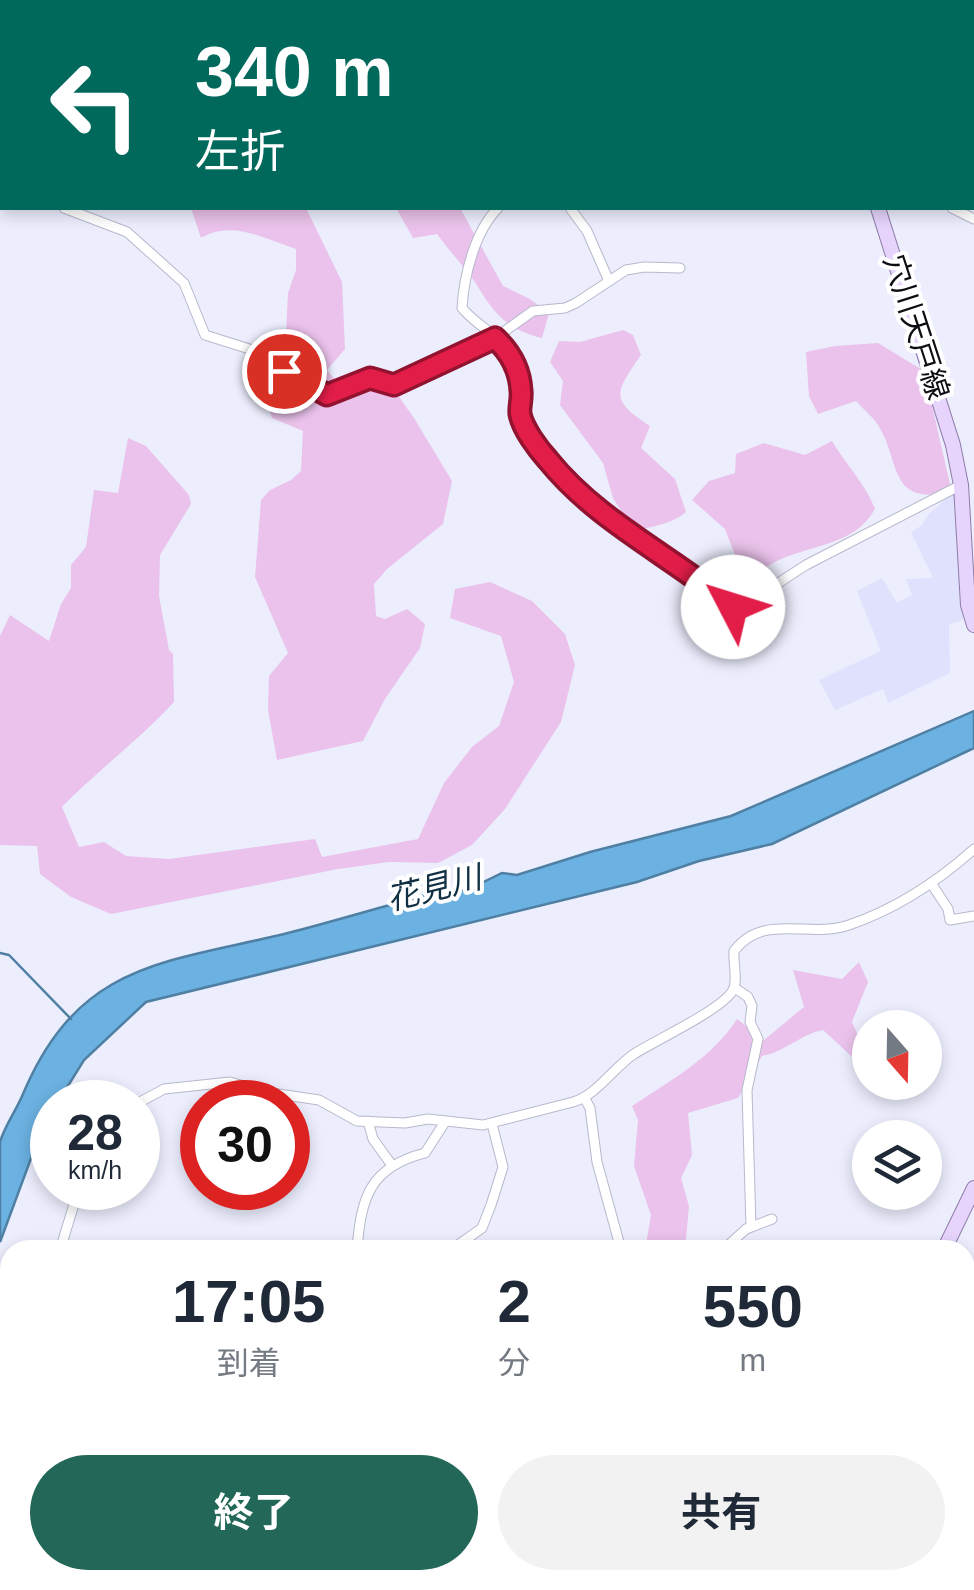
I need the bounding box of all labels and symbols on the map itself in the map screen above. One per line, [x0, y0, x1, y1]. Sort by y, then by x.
street label: 穴川天戸線 [878, 250, 955, 403]
pin [242, 329, 327, 414]
position arrow [681, 555, 785, 659]
water label: 花見川 [383, 858, 488, 917]
north arrow [852, 1010, 942, 1100]
speed limit sign: 30 [180, 1080, 310, 1210]

